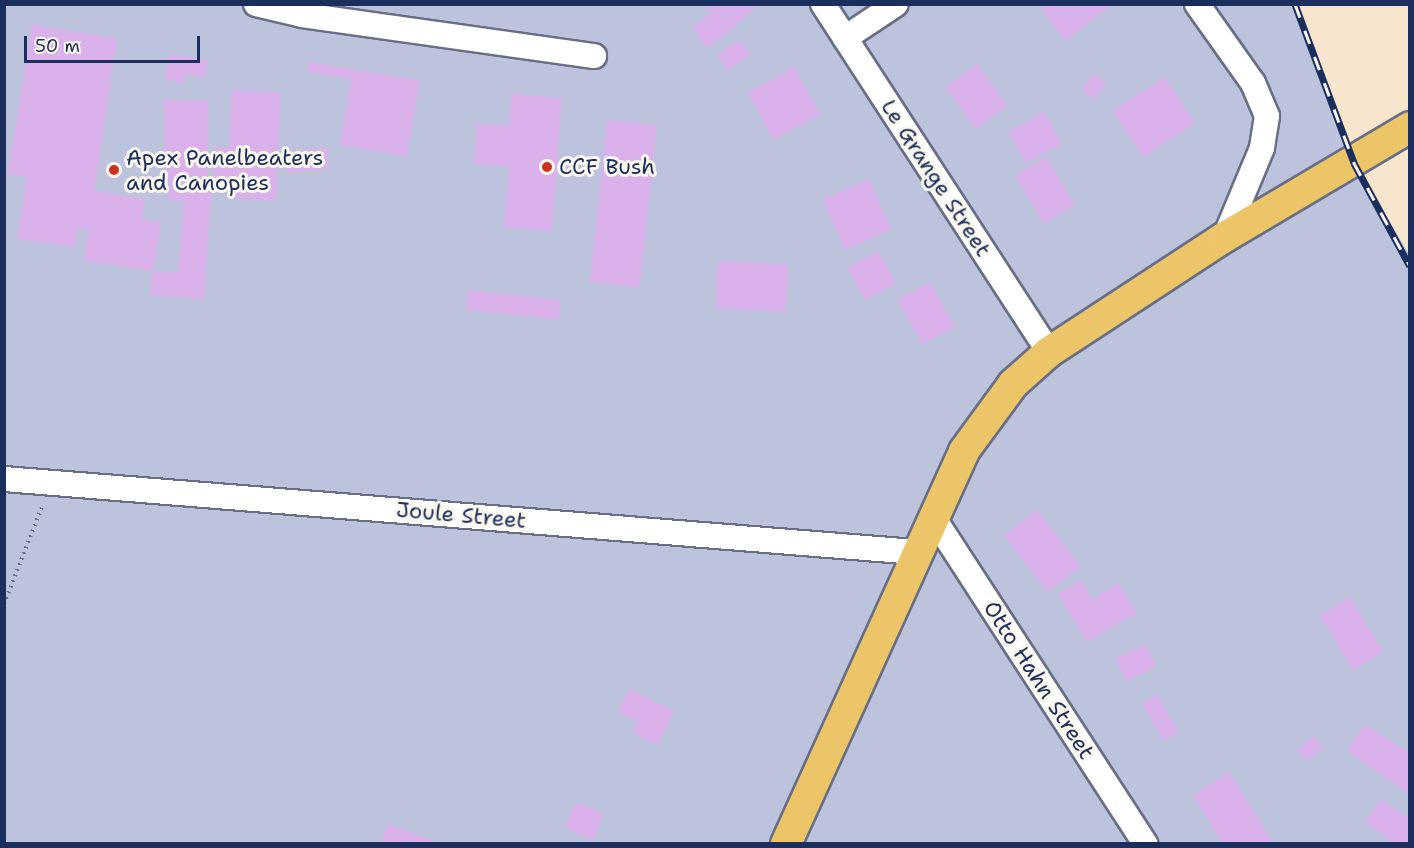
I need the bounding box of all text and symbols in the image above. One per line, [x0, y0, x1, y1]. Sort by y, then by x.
scale bar [27, 24, 202, 62]
text: 50 m [35, 34, 80, 58]
street label: Le Grange Street [875, 94, 997, 262]
place label: Apex Panelbeaters and Canopies [126, 144, 323, 196]
place label: CCF Bush [559, 154, 655, 180]
marker: CCF Bush [540, 160, 554, 174]
marker: Apex Panelbeaters and Canopies [107, 163, 121, 177]
street label: Joule Street [395, 496, 527, 534]
street label: Otto Hahn Street [978, 596, 1100, 764]

